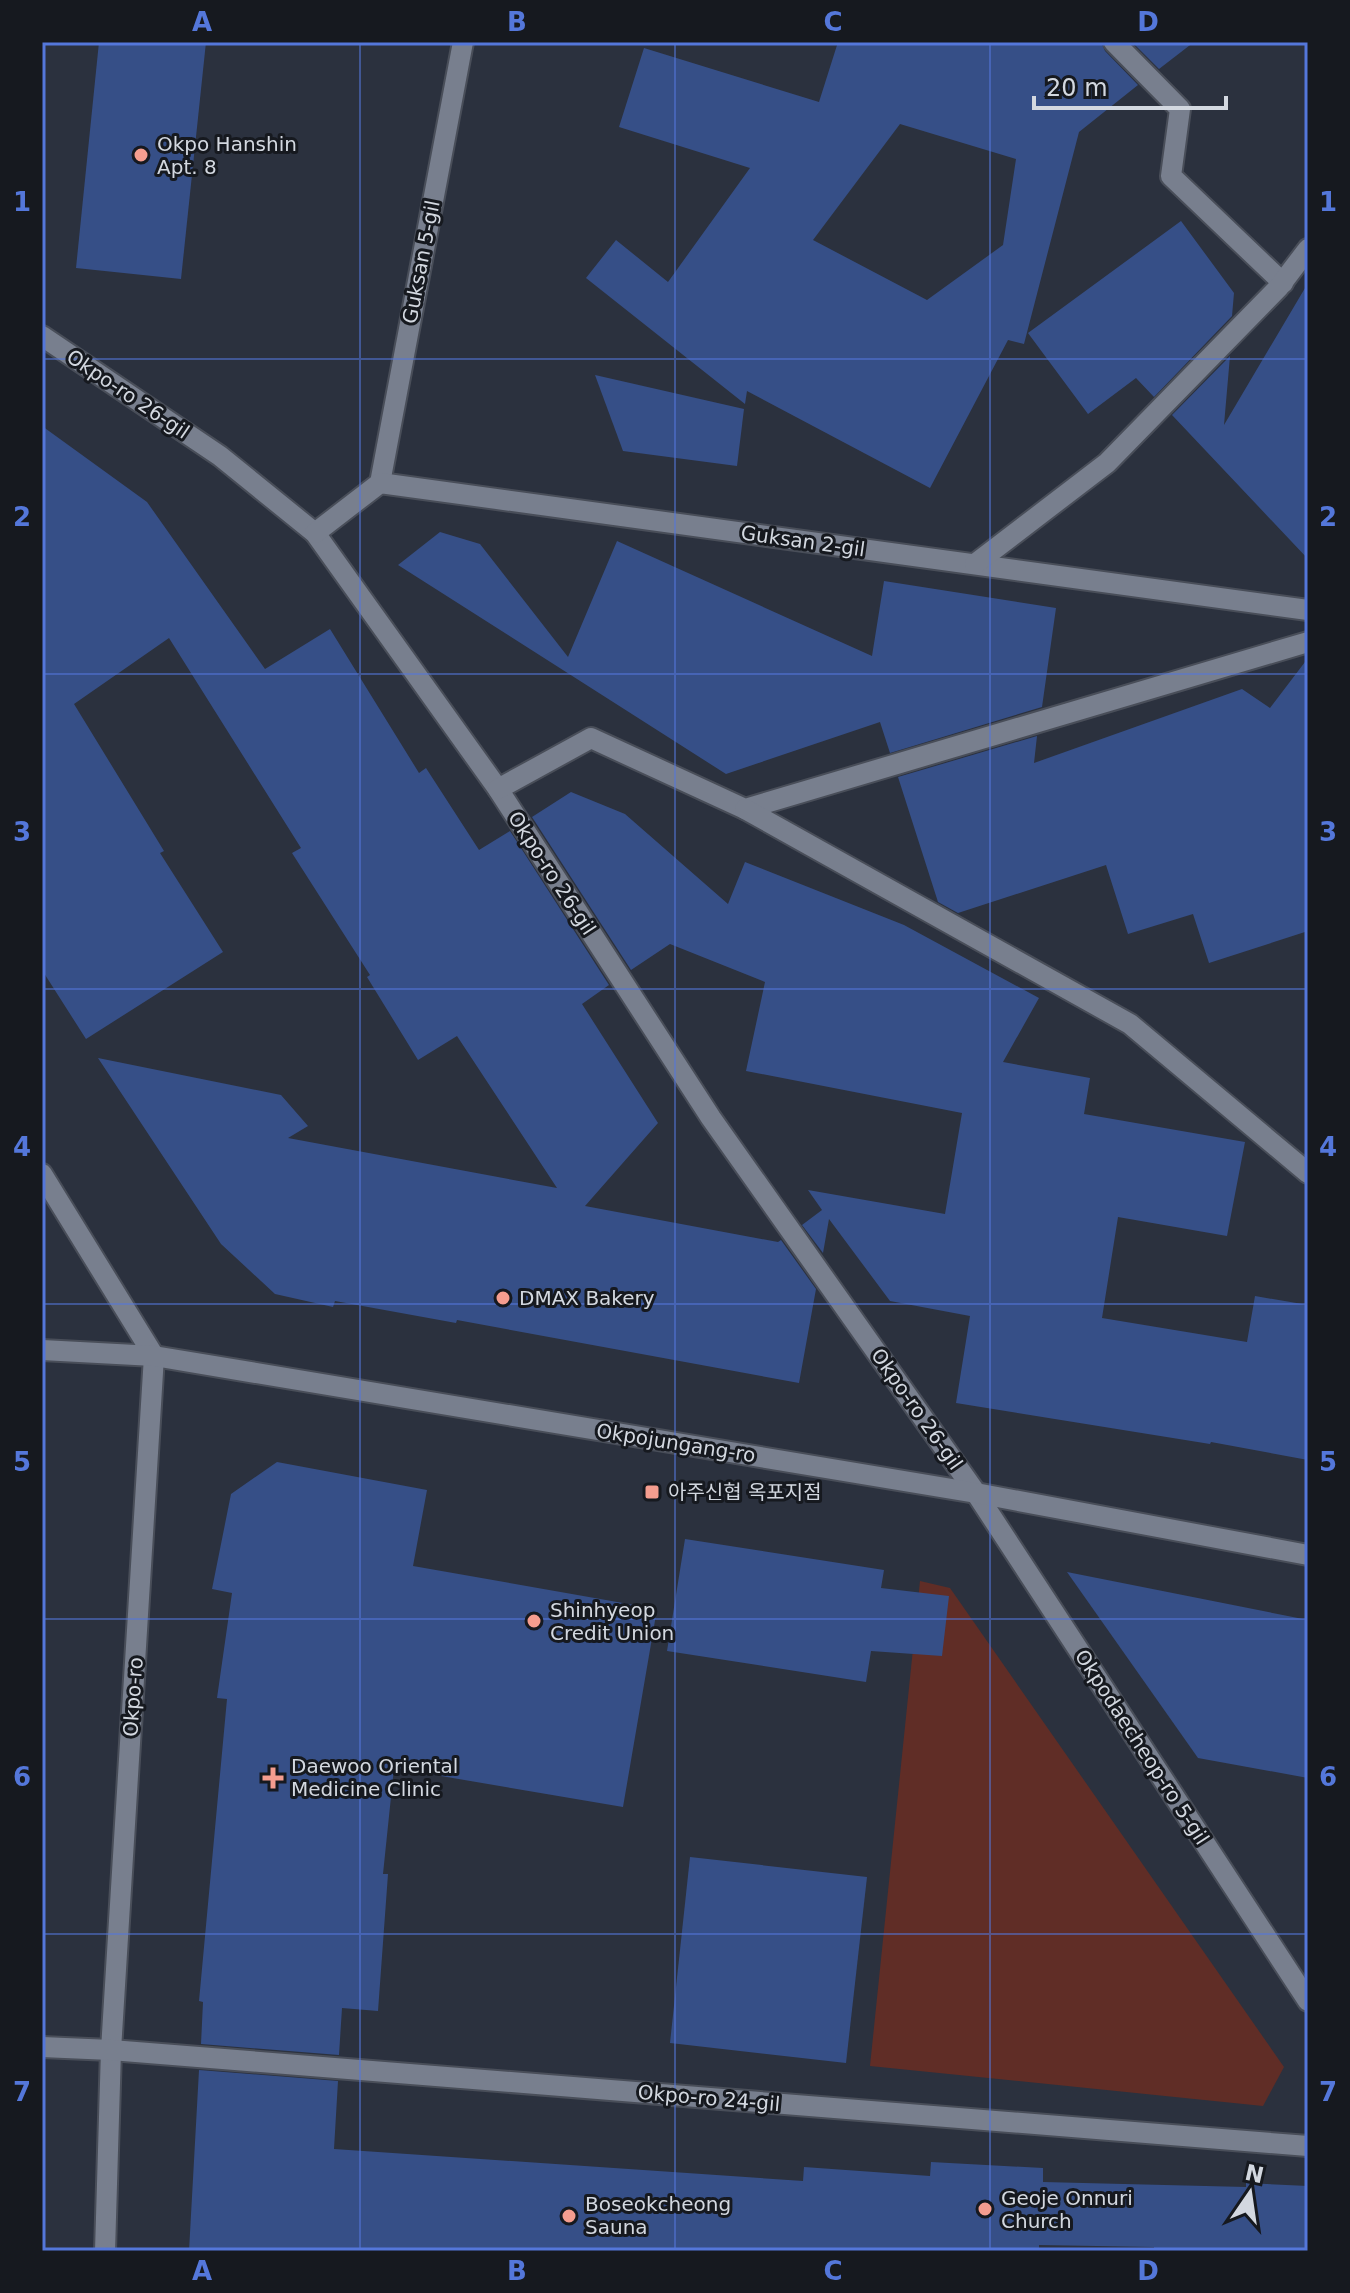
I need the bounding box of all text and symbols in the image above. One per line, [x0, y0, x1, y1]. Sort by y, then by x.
text: A [192, 7, 212, 37]
text: B [507, 7, 527, 37]
text: C [823, 7, 843, 37]
text: D [1137, 7, 1159, 37]
scale bar [1034, 60, 1226, 110]
text: 20 m [1046, 74, 1108, 102]
place label: Okpo Hanshin Apt. 8 [157, 132, 297, 179]
marker: Okpo Hanshin Apt. 8 [132, 146, 150, 164]
text: 1 [13, 187, 31, 217]
text: 1 [1319, 187, 1337, 217]
street label: Guksan 5-gil [397, 198, 445, 326]
street label: Okpo-ro 26-gil [62, 344, 194, 444]
text: 2 [13, 502, 31, 532]
text: 2 [1319, 502, 1337, 532]
street label: Guksan 2-gil [739, 520, 867, 562]
street label: Okpo-ro 26-gil [503, 807, 601, 939]
text: 3 [13, 817, 31, 847]
text: 3 [1319, 817, 1337, 847]
text: 4 [13, 1132, 31, 1162]
text: 4 [1319, 1132, 1337, 1162]
place label: DMAX Bakery [519, 1286, 655, 1310]
marker: DMAX Bakery [494, 1289, 512, 1307]
street label: Okpo-ro 26-gil [866, 1344, 968, 1474]
street label: Okpojungang-ro [595, 1419, 757, 1467]
text: 5 [13, 1447, 31, 1477]
text: 5 [1319, 1447, 1337, 1477]
place label: 아주신협 옥포지점 [668, 1480, 822, 1504]
marker: 아주신협 옥포지점 [643, 1483, 661, 1501]
place label: Shinhyeop Credit Union [550, 1598, 674, 1645]
marker: Shinhyeop Credit Union [525, 1612, 543, 1630]
street label: Okpodaecheop-ro 5-gil [1070, 1645, 1214, 1849]
street label: Okpo-ro [118, 1656, 148, 1738]
place label: Daewoo Oriental Medicine Clinic [291, 1754, 458, 1801]
text: 6 [13, 1762, 31, 1792]
text: 6 [1319, 1762, 1337, 1792]
marker: Daewoo Oriental Medicine Clinic [262, 1767, 284, 1789]
text: 7 [13, 2077, 31, 2107]
text: 7 [1319, 2077, 1337, 2107]
street label: Okpo-ro 24-gil [637, 2080, 781, 2116]
north arrow [1210, 2153, 1290, 2233]
text: N [1243, 2160, 1266, 2188]
place label: Geoje Onnuri Church [1001, 2186, 1133, 2233]
place label: Boseokcheong Sauna [585, 2192, 731, 2239]
marker: Geoje Onnuri Church [976, 2200, 994, 2218]
marker: Boseokcheong Sauna [560, 2207, 578, 2225]
text: A [192, 2256, 212, 2286]
text: B [507, 2256, 527, 2286]
text: C [823, 2256, 843, 2286]
text: D [1137, 2256, 1159, 2286]

